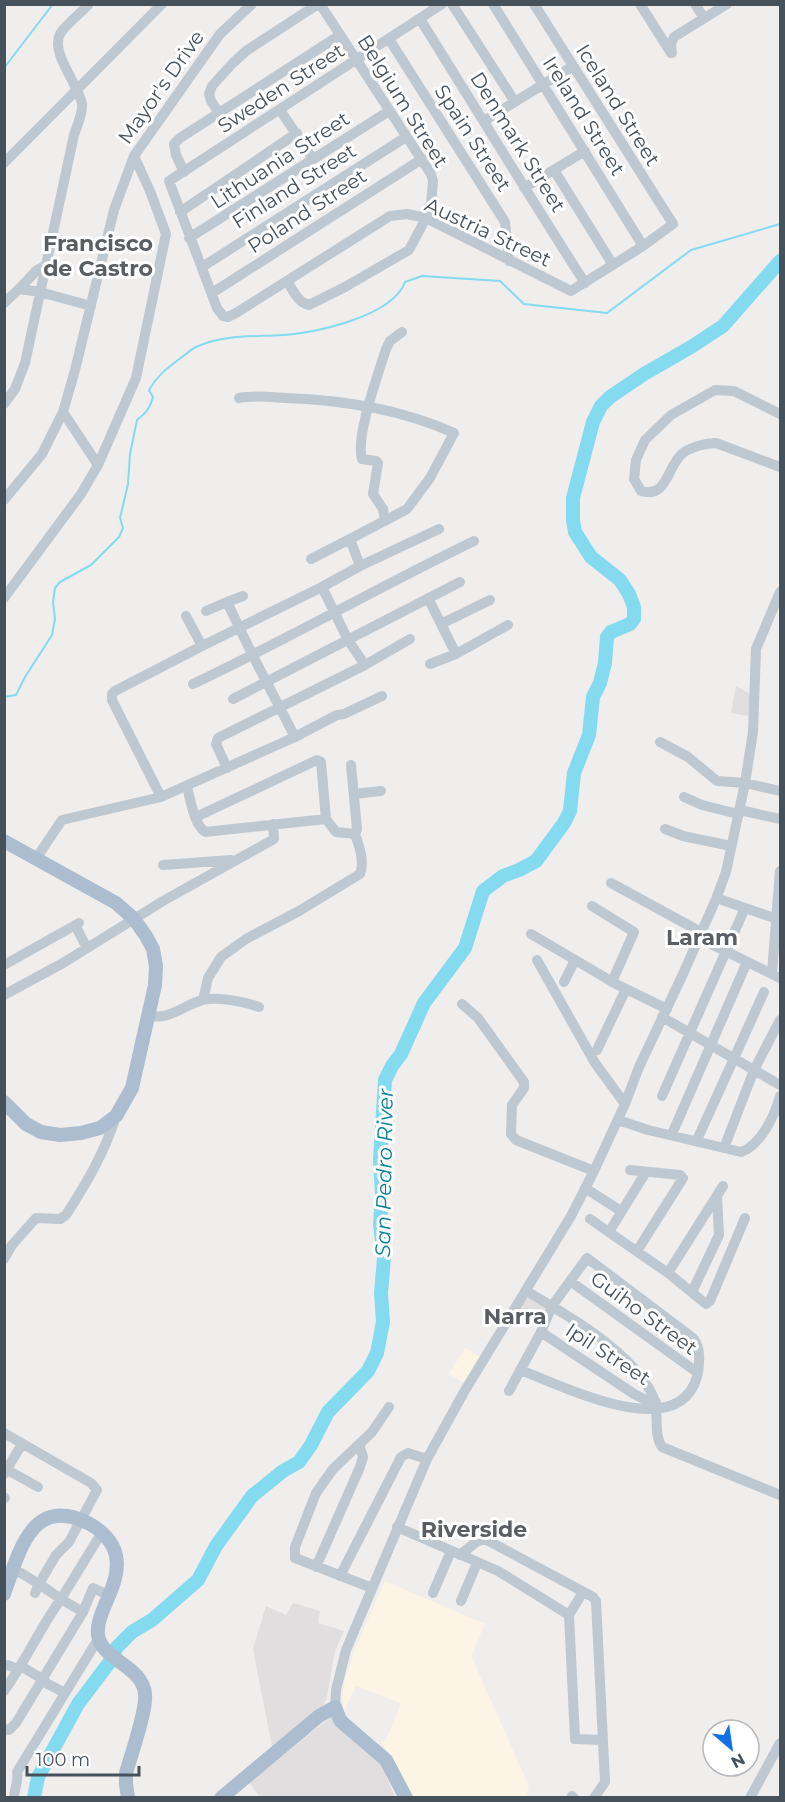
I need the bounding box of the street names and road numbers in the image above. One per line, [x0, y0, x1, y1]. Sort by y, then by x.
street label: Mayor's Drive [113, 26, 209, 148]
street label: Belgium Street [353, 30, 453, 172]
street label: Sweden Street [213, 38, 349, 138]
street label: Iceland Street [571, 40, 665, 170]
street label: Ireland Street [538, 52, 630, 180]
street label: Denmark Street [465, 68, 571, 216]
street label: Spain Street [430, 80, 516, 196]
street label: Lithuania Street [206, 106, 354, 214]
street label: Finland Street [228, 138, 360, 234]
street label: Poland Street [243, 164, 371, 258]
street label: Austria Street [421, 192, 555, 272]
street label: Guiho Street [586, 1266, 702, 1360]
street label: Ipil Street [561, 1318, 655, 1390]

